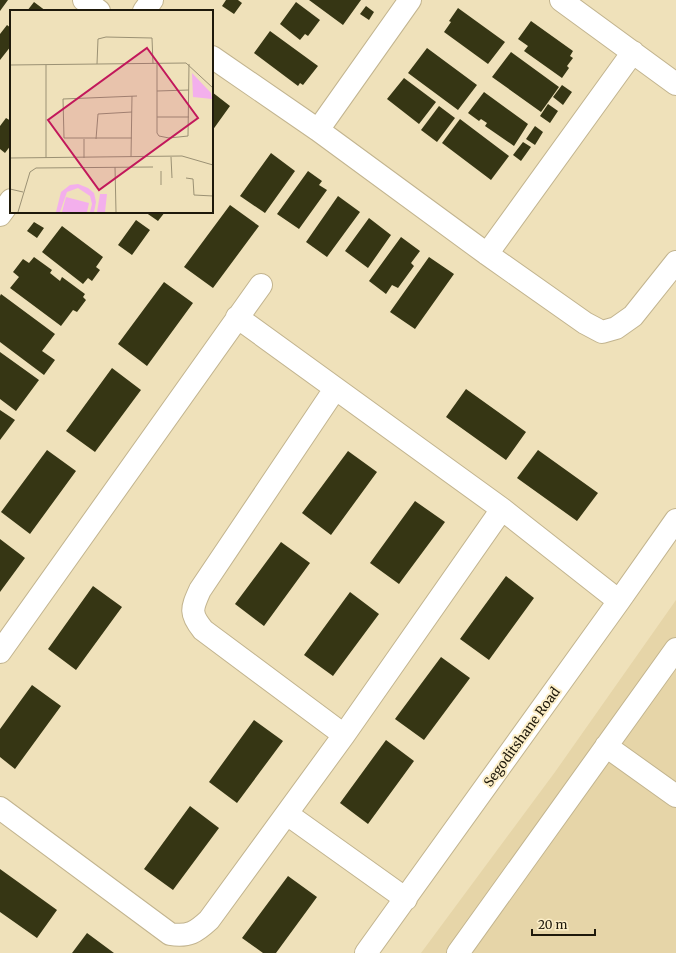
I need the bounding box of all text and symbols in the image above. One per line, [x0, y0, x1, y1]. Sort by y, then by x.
inset map [10, 10, 213, 213]
street label: Segoditshane Road [480, 684, 564, 790]
scale bar [532, 911, 595, 937]
text: 20 m [538, 917, 567, 932]

